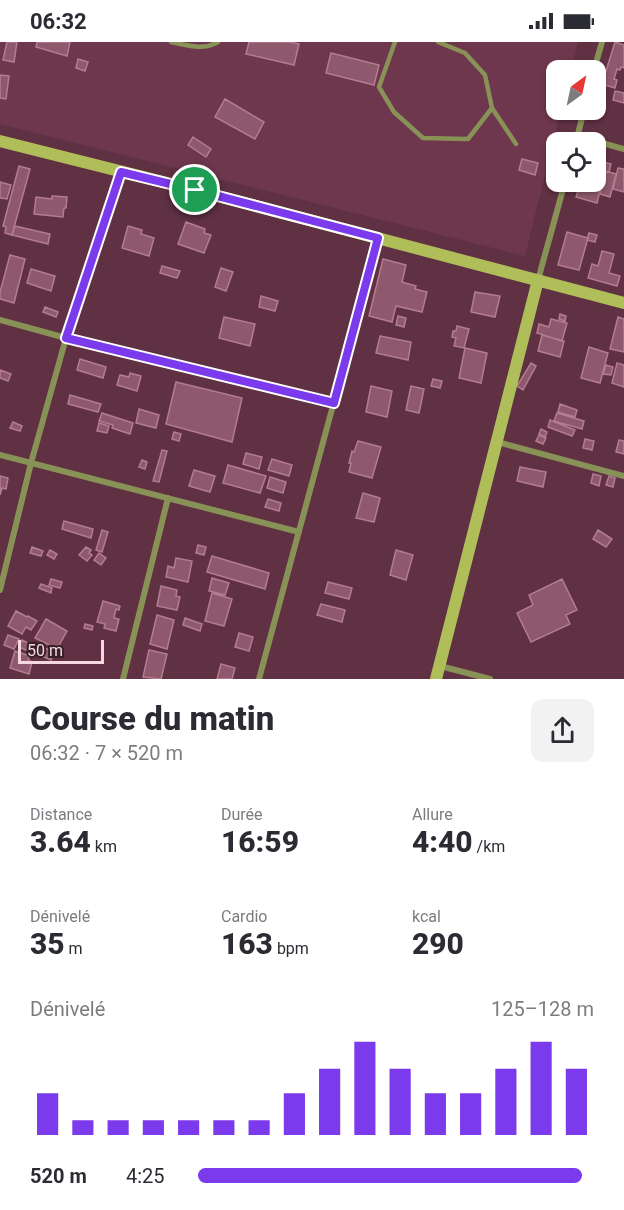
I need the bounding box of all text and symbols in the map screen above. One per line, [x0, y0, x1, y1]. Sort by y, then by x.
text: 06:32 [30, 9, 87, 34]
north arrow [546, 60, 606, 120]
map controls [546, 60, 606, 192]
button: locate [546, 132, 606, 192]
pin [169, 164, 220, 215]
icon: arrive [178, 173, 211, 206]
scale bar [18, 637, 104, 664]
text: 50 m [27, 641, 63, 660]
text: Course du matin [30, 699, 274, 738]
button: share [531, 699, 594, 762]
text: 06:32 · 7 × 520 m [30, 741, 183, 765]
text: Distance [30, 805, 92, 824]
text: Durée [221, 805, 263, 824]
text: Allure [412, 805, 453, 824]
text: 3.64 [30, 824, 91, 859]
text: 16:59 [221, 824, 299, 859]
text: 4:40 [412, 824, 473, 859]
text: km [91, 837, 117, 856]
text: /km [473, 837, 505, 856]
text: Dénivelé [30, 907, 90, 926]
text: Cardio [221, 907, 267, 926]
text: kcal [412, 907, 441, 926]
text: 35 [30, 926, 65, 961]
text: 163 [221, 926, 273, 961]
text: 290 [412, 926, 464, 961]
text: m [65, 939, 83, 958]
text: bpm [273, 939, 309, 958]
text: Dénivelé [30, 997, 105, 1021]
text: 125–128 m [491, 997, 594, 1021]
text: 520 m [30, 1164, 87, 1188]
text: 4:25 [126, 1164, 165, 1188]

